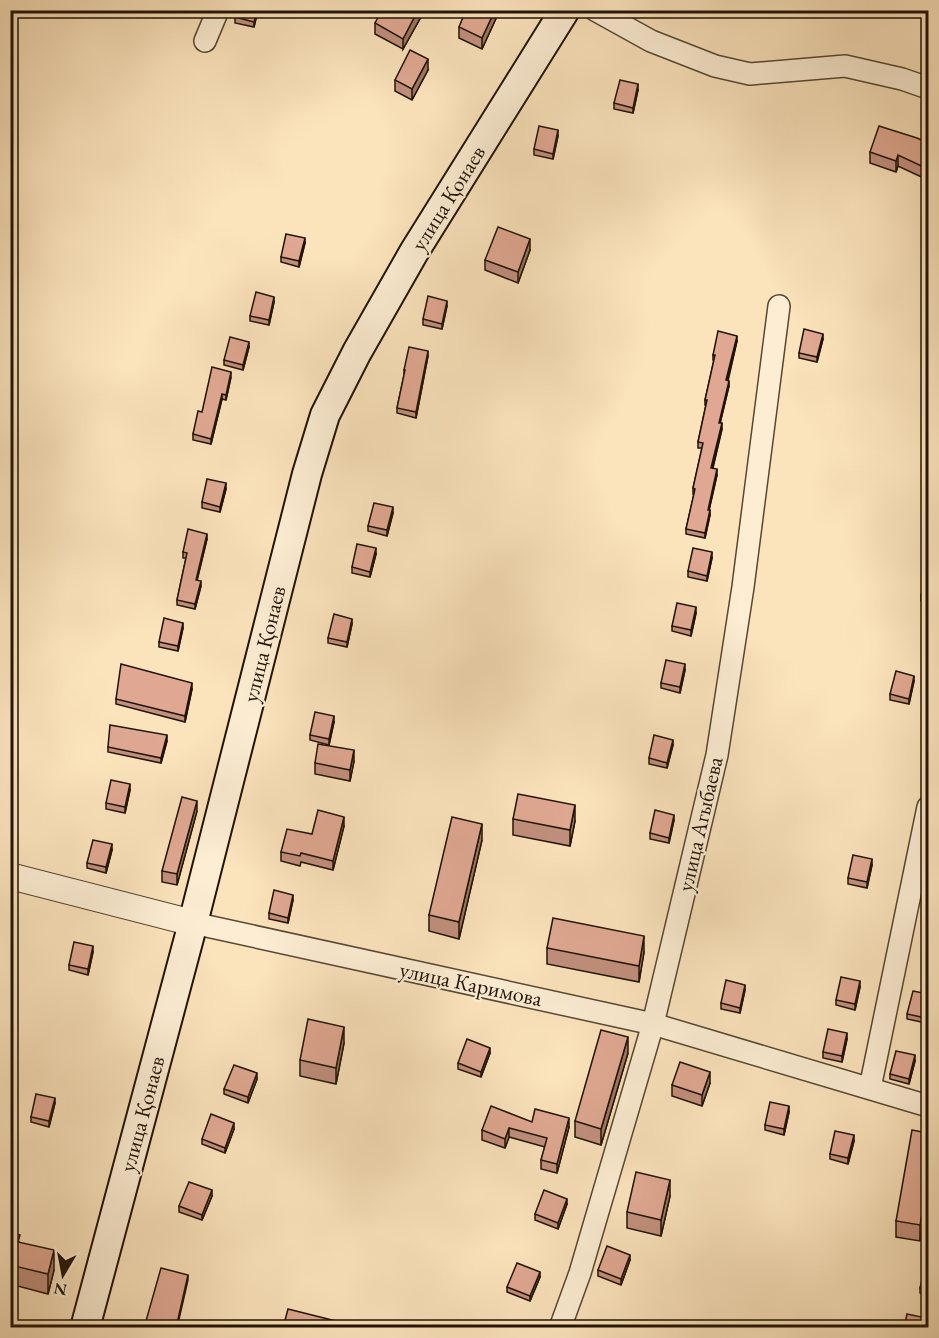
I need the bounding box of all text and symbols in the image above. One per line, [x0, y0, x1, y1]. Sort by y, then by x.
street label: улица Қонаев [404, 140, 492, 256]
street label: улица Қонаев [236, 583, 292, 705]
street label: улица Агыбаева [670, 753, 730, 894]
street label: улица Каримова [397, 955, 545, 1013]
street label: улица Қонаев [113, 1053, 171, 1175]
north arrow [33, 1245, 93, 1305]
text: N [52, 1278, 69, 1301]

